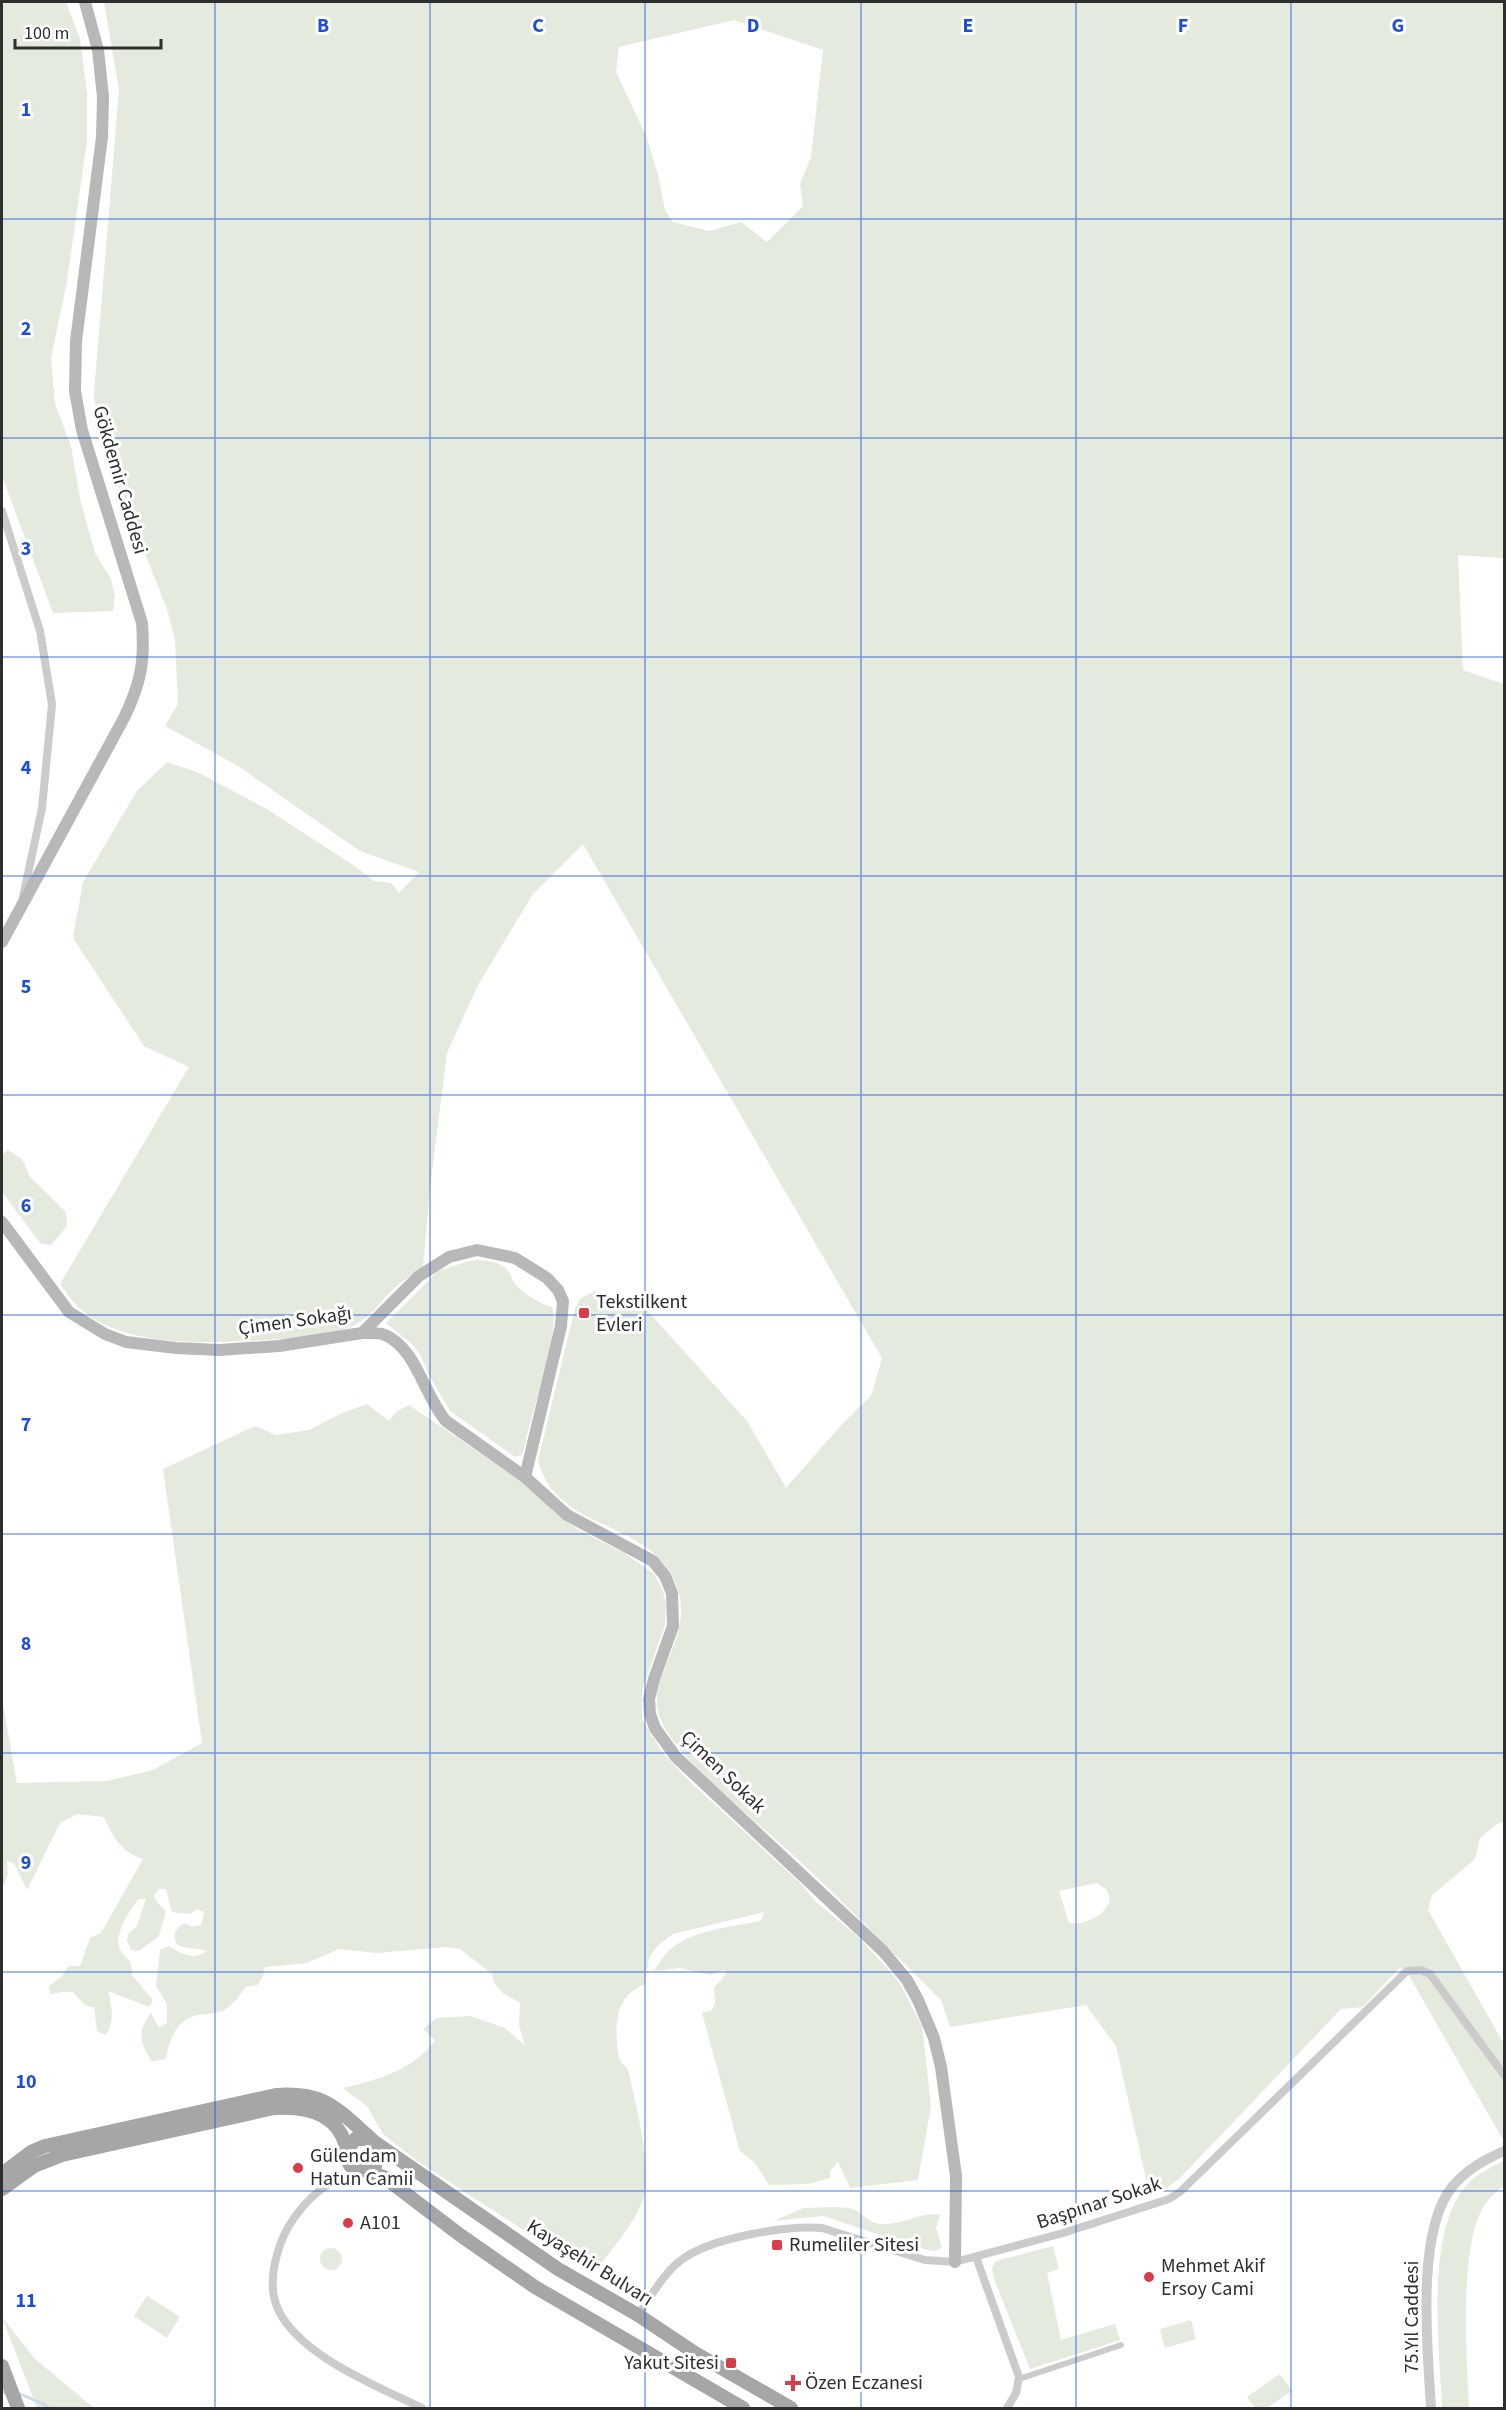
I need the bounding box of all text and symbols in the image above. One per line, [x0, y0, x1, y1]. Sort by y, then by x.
scale bar [15, 12, 160, 50]
text: B [317, 12, 329, 40]
text: C [532, 12, 544, 40]
text: D [747, 12, 759, 40]
text: E [963, 12, 973, 40]
text: F [1178, 12, 1188, 40]
text: G [1392, 12, 1404, 40]
text: 100 m [24, 21, 69, 46]
text: 1 [21, 96, 31, 124]
text: 2 [21, 315, 31, 343]
street label: Gökdemir Caddesi [85, 403, 155, 557]
text: 3 [21, 535, 31, 563]
text: 4 [21, 754, 32, 782]
text: 5 [21, 973, 31, 1001]
text: 6 [21, 1192, 31, 1220]
place label: Tekstilkent Evleri [596, 1288, 687, 1339]
street label: Çimen Sokağı [237, 1299, 353, 1343]
marker: Tekstilkent Evleri [577, 1306, 591, 1320]
text: 7 [21, 1411, 31, 1439]
text: 8 [21, 1630, 31, 1658]
street label: Çimen Sokak [674, 1724, 772, 1820]
text: 9 [21, 1849, 31, 1877]
text: 10 [15, 2068, 37, 2096]
place label: Gülendam Hatun Camii [310, 2142, 413, 2193]
marker: Gülendam Hatun Camii [291, 2161, 305, 2175]
street label: Başpınar Sokak [1033, 2170, 1165, 2236]
place label: A101 [360, 2209, 401, 2237]
street label: Kayaşehir Bulvarı [521, 2213, 659, 2313]
marker: A101 [341, 2216, 355, 2230]
place label: Rumeliler Sitesi [789, 2231, 919, 2259]
marker: Rumeliler Sitesi [770, 2238, 784, 2252]
place label: Mehmet Akif Ersoy Cami [1161, 2252, 1266, 2303]
street label: 75.Yıl Caddesi [1398, 2261, 1426, 2373]
marker: Mehmet Akif Ersoy Cami [1142, 2270, 1156, 2284]
text: 11 [15, 2287, 37, 2315]
place label: Yakut Sitesi [623, 2349, 719, 2377]
marker: Yakut Sitesi [724, 2356, 738, 2370]
place label: Özen Eczanesi [805, 2369, 923, 2397]
marker: Özen Eczanesi [786, 2376, 800, 2390]

